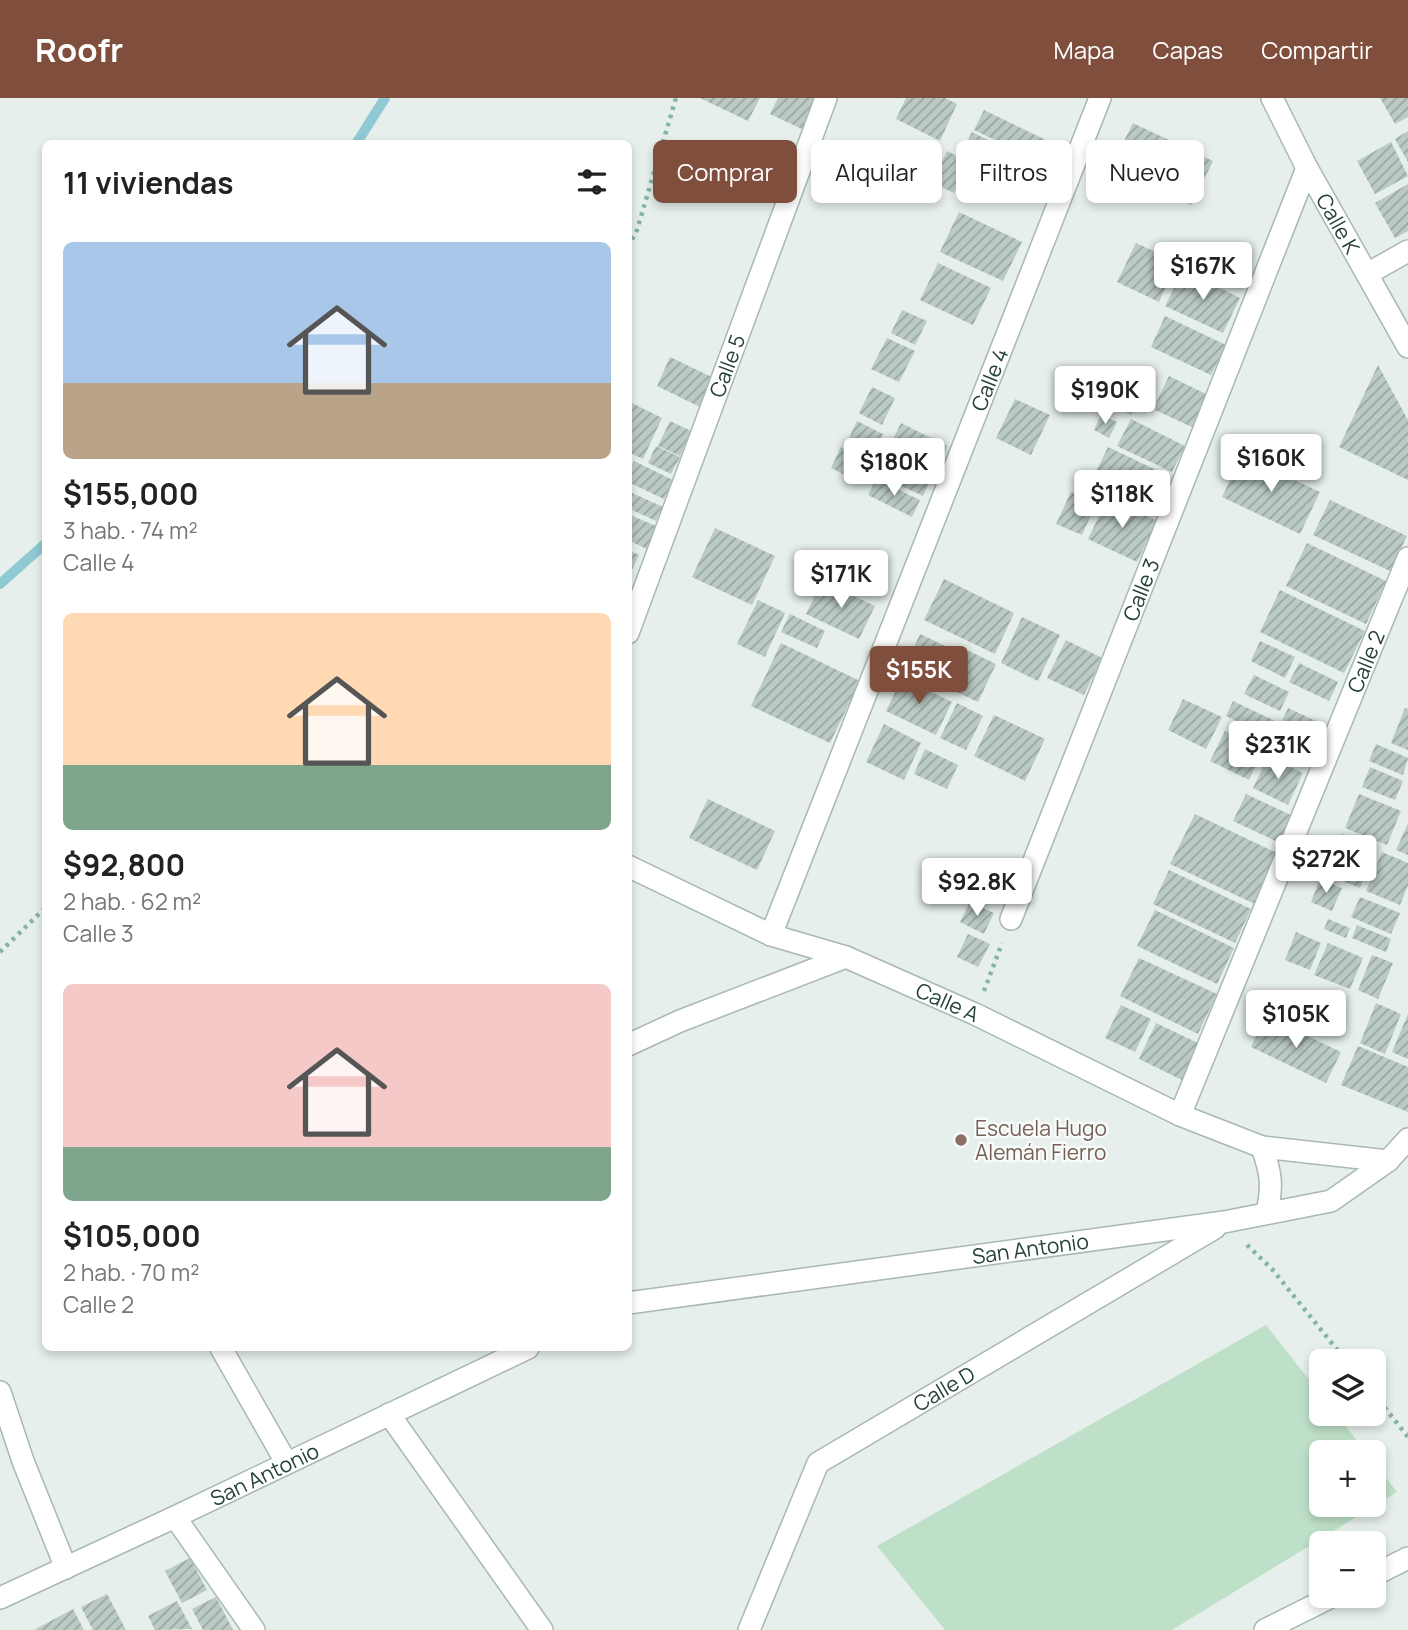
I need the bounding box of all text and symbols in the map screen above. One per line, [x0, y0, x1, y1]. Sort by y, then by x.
text: Roofr [35, 27, 123, 72]
text: Mapa [1054, 33, 1115, 66]
text: Capas [1153, 33, 1223, 66]
text: Compartir [1261, 33, 1373, 66]
chip: Comprar [653, 140, 797, 203]
chip: Alquilar [811, 140, 942, 203]
chip: Filtros [956, 140, 1072, 203]
chip: Nuevo [1086, 140, 1204, 203]
text: 11 viviendas [63, 162, 233, 203]
icon: filters [573, 163, 611, 201]
street label: Calle K [1310, 188, 1367, 259]
pin: $167K [1154, 242, 1252, 302]
text: $167K [1170, 249, 1236, 281]
icon: home [274, 287, 400, 413]
street label: Calle 5 [702, 330, 751, 401]
street label: Calle 4 [964, 344, 1014, 415]
pin: $190K [1056, 366, 1154, 426]
text: $190K [1071, 373, 1139, 405]
pin: $160K [1222, 434, 1320, 494]
pin: $180K [845, 438, 943, 498]
text: $160K [1237, 441, 1305, 473]
text: $180K [860, 445, 928, 477]
pin: $118K [1073, 470, 1171, 530]
text: $155,000 [63, 473, 198, 514]
text: $118K [1090, 477, 1154, 509]
text: 3 hab. · 74 m² [63, 514, 198, 546]
text: Calle 4 [63, 546, 135, 578]
pin: $171K [792, 550, 890, 610]
street label: Calle 3 [1116, 554, 1166, 625]
text: $171K [810, 557, 872, 589]
street label: Calle 2 [1340, 626, 1391, 697]
pin: $155K [870, 646, 968, 706]
text: $155K [886, 653, 952, 685]
icon: home [274, 658, 400, 784]
pin: $231K [1229, 722, 1327, 781]
text: $231K [1245, 728, 1311, 760]
pin: $272K [1277, 836, 1375, 895]
text: $272K [1292, 842, 1361, 874]
text: $92,800 [63, 844, 185, 885]
pin: $92.8K [920, 858, 1034, 918]
text: $92.8K [938, 865, 1016, 897]
text: 2 hab. · 62 m² [63, 885, 201, 917]
text: Calle 3 [63, 917, 134, 949]
street label: Calle A [912, 976, 984, 1028]
pin: $105K [1247, 990, 1345, 1050]
text: $105K [1262, 997, 1330, 1029]
icon: home [274, 1029, 400, 1155]
place label: Escuela Hugo Alemán Fierro [975, 1114, 1107, 1166]
marker: Escuela Hugo Alemán Fierro [953, 1132, 969, 1148]
text: $105,000 [63, 1215, 201, 1256]
street label: San Antonio [970, 1227, 1090, 1270]
text: 2 hab. · 70 m² [63, 1256, 199, 1288]
text: Calle 2 [63, 1288, 134, 1320]
map controls [1309, 1349, 1386, 1608]
button: layers [1309, 1349, 1386, 1426]
street label: Calle D [908, 1359, 980, 1418]
street label: San Antonio [205, 1436, 323, 1512]
button: + [1309, 1440, 1386, 1517]
button: − [1309, 1531, 1386, 1608]

